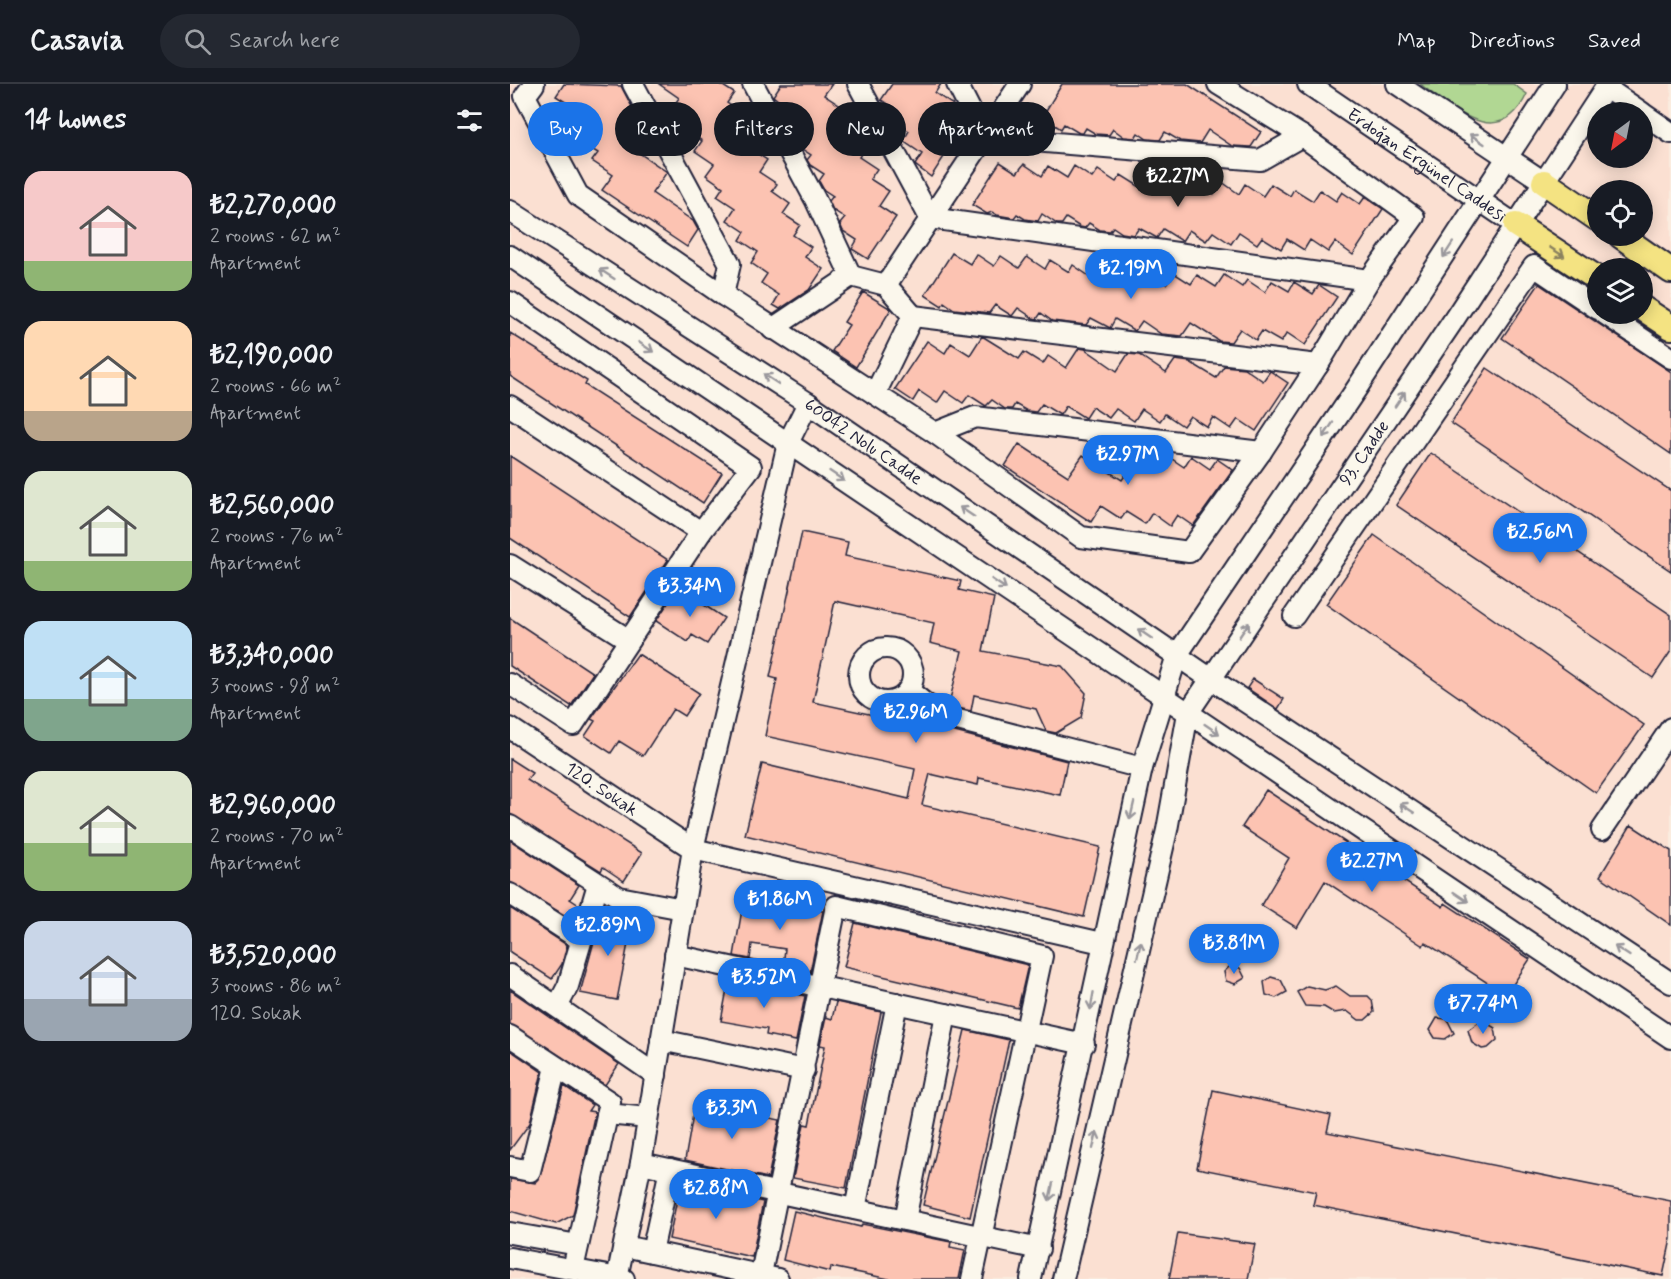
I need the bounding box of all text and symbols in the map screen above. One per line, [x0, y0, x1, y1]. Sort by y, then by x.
search box [160, 14, 580, 68]
text: Casavia [30, 23, 124, 60]
icon: search [181, 25, 214, 58]
text: Search here [229, 27, 340, 55]
text: Map [1397, 27, 1436, 55]
text: Directions [1469, 27, 1555, 55]
text: Saved [1588, 27, 1641, 55]
chip: Buy [528, 102, 603, 156]
chip: Rent [615, 102, 702, 156]
chip: Filters [714, 102, 814, 156]
chip: New [826, 102, 906, 156]
chip: Apartment [918, 102, 1055, 156]
north arrow [1587, 102, 1653, 168]
map controls [1587, 102, 1653, 324]
text: 14 homes [24, 103, 126, 137]
street label: Erdoğan Ergünel Caddesi [1342, 103, 1511, 228]
icon: filters [453, 104, 486, 137]
one-way arrow [1469, 132, 1486, 145]
pin: ₺2.27M [1129, 157, 1227, 208]
text: ₺2.27M [1147, 163, 1209, 190]
button: locate [1587, 180, 1653, 246]
text: ₺2,270,000 [210, 189, 337, 223]
icon: home [72, 195, 144, 267]
text: 2 rooms · 62 m² [210, 223, 341, 250]
one-way arrow [1441, 241, 1454, 258]
one-way arrow [1548, 246, 1564, 258]
pin: ₺2.19M [1082, 249, 1180, 300]
text: Apartment [210, 250, 301, 277]
text: ₺2.19M [1099, 255, 1163, 282]
button: layers [1587, 258, 1653, 324]
one-way arrow [598, 267, 615, 280]
text: ₺2,190,000 [210, 339, 333, 373]
one-way arrow [637, 341, 653, 353]
icon: home [72, 345, 144, 417]
text: 2 rooms · 66 m² [210, 373, 341, 400]
one-way arrow [763, 373, 779, 385]
one-way arrow [1394, 391, 1406, 408]
street label: 60042 Nolu Cadde [799, 393, 927, 491]
text: Apartment [210, 400, 301, 427]
street label: 93. Cadde [1334, 416, 1395, 491]
one-way arrow [1322, 421, 1335, 438]
pin: ₺2.97M [1079, 435, 1177, 486]
text: ₺2.97M [1097, 441, 1159, 468]
one-way arrow [828, 470, 845, 482]
text: ₺2,560,000 [210, 489, 335, 523]
icon: home [72, 495, 144, 567]
one-way arrow [959, 506, 976, 518]
pin: ₺2.56M [1491, 513, 1589, 564]
text: ₺2.56M [1507, 519, 1573, 546]
text: 2 rooms · 76 m² [210, 523, 343, 550]
text: Apartment [210, 550, 301, 577]
pin: ₺3.34M [641, 567, 739, 618]
text: ₺3.34M [658, 573, 722, 600]
one-way arrow [991, 578, 1007, 590]
one-way arrow [1238, 623, 1250, 639]
one-way arrow [1138, 628, 1154, 640]
text: ₺3,340,000 [210, 639, 334, 673]
icon: home [72, 645, 144, 717]
text: 3 rooms · 98 m² [210, 673, 340, 700]
pin: ₺2.96M [867, 693, 965, 744]
text: ₺2.96M [884, 699, 948, 726]
text: Apartment [210, 700, 301, 727]
one-way arrow [1203, 724, 1220, 736]
street label: 120. Sokak [560, 757, 642, 822]
text: ₺2,960,000 [210, 789, 336, 823]
icon: home [72, 795, 144, 867]
one-way arrow [1126, 801, 1138, 820]
one-way arrow [1399, 802, 1416, 814]
text: 2 rooms · 70 m² [210, 823, 344, 850]
pin: ₺2.27M [1323, 842, 1421, 893]
text: ₺2.27M [1341, 848, 1403, 875]
text: Apartment [210, 850, 301, 877]
pin: ₺1.86M [731, 880, 829, 931]
text: ₺1.86M [748, 886, 812, 913]
one-way arrow [1452, 891, 1469, 903]
pin: ₺2.89M [559, 906, 657, 957]
text: ₺2.89M [575, 912, 641, 939]
pin: ₺3.81M [1185, 924, 1283, 975]
text: ₺3.81M [1203, 930, 1265, 957]
text: ₺3,520,000 [210, 939, 337, 973]
one-way arrow [1134, 941, 1146, 960]
one-way arrow [1614, 944, 1631, 956]
icon: home [72, 945, 144, 1017]
pin: ₺3.52M [715, 958, 813, 1009]
text: ₺3.52M [732, 964, 796, 991]
text: 3 rooms · 86 m² [210, 973, 342, 1000]
pin: ₺7.74M [1434, 984, 1532, 1035]
text: ₺7.74M [1448, 990, 1518, 1017]
one-way arrow [1086, 991, 1097, 1011]
text: 120. Sokak [210, 1000, 302, 1027]
pin: ₺3.3M [690, 1089, 774, 1140]
text: ₺3.3M [706, 1095, 758, 1122]
one-way arrow [1090, 1131, 1101, 1150]
pin: ₺2.88M [667, 1169, 765, 1220]
text: ₺2.88M [683, 1175, 749, 1202]
one-way arrow [1045, 1182, 1056, 1201]

